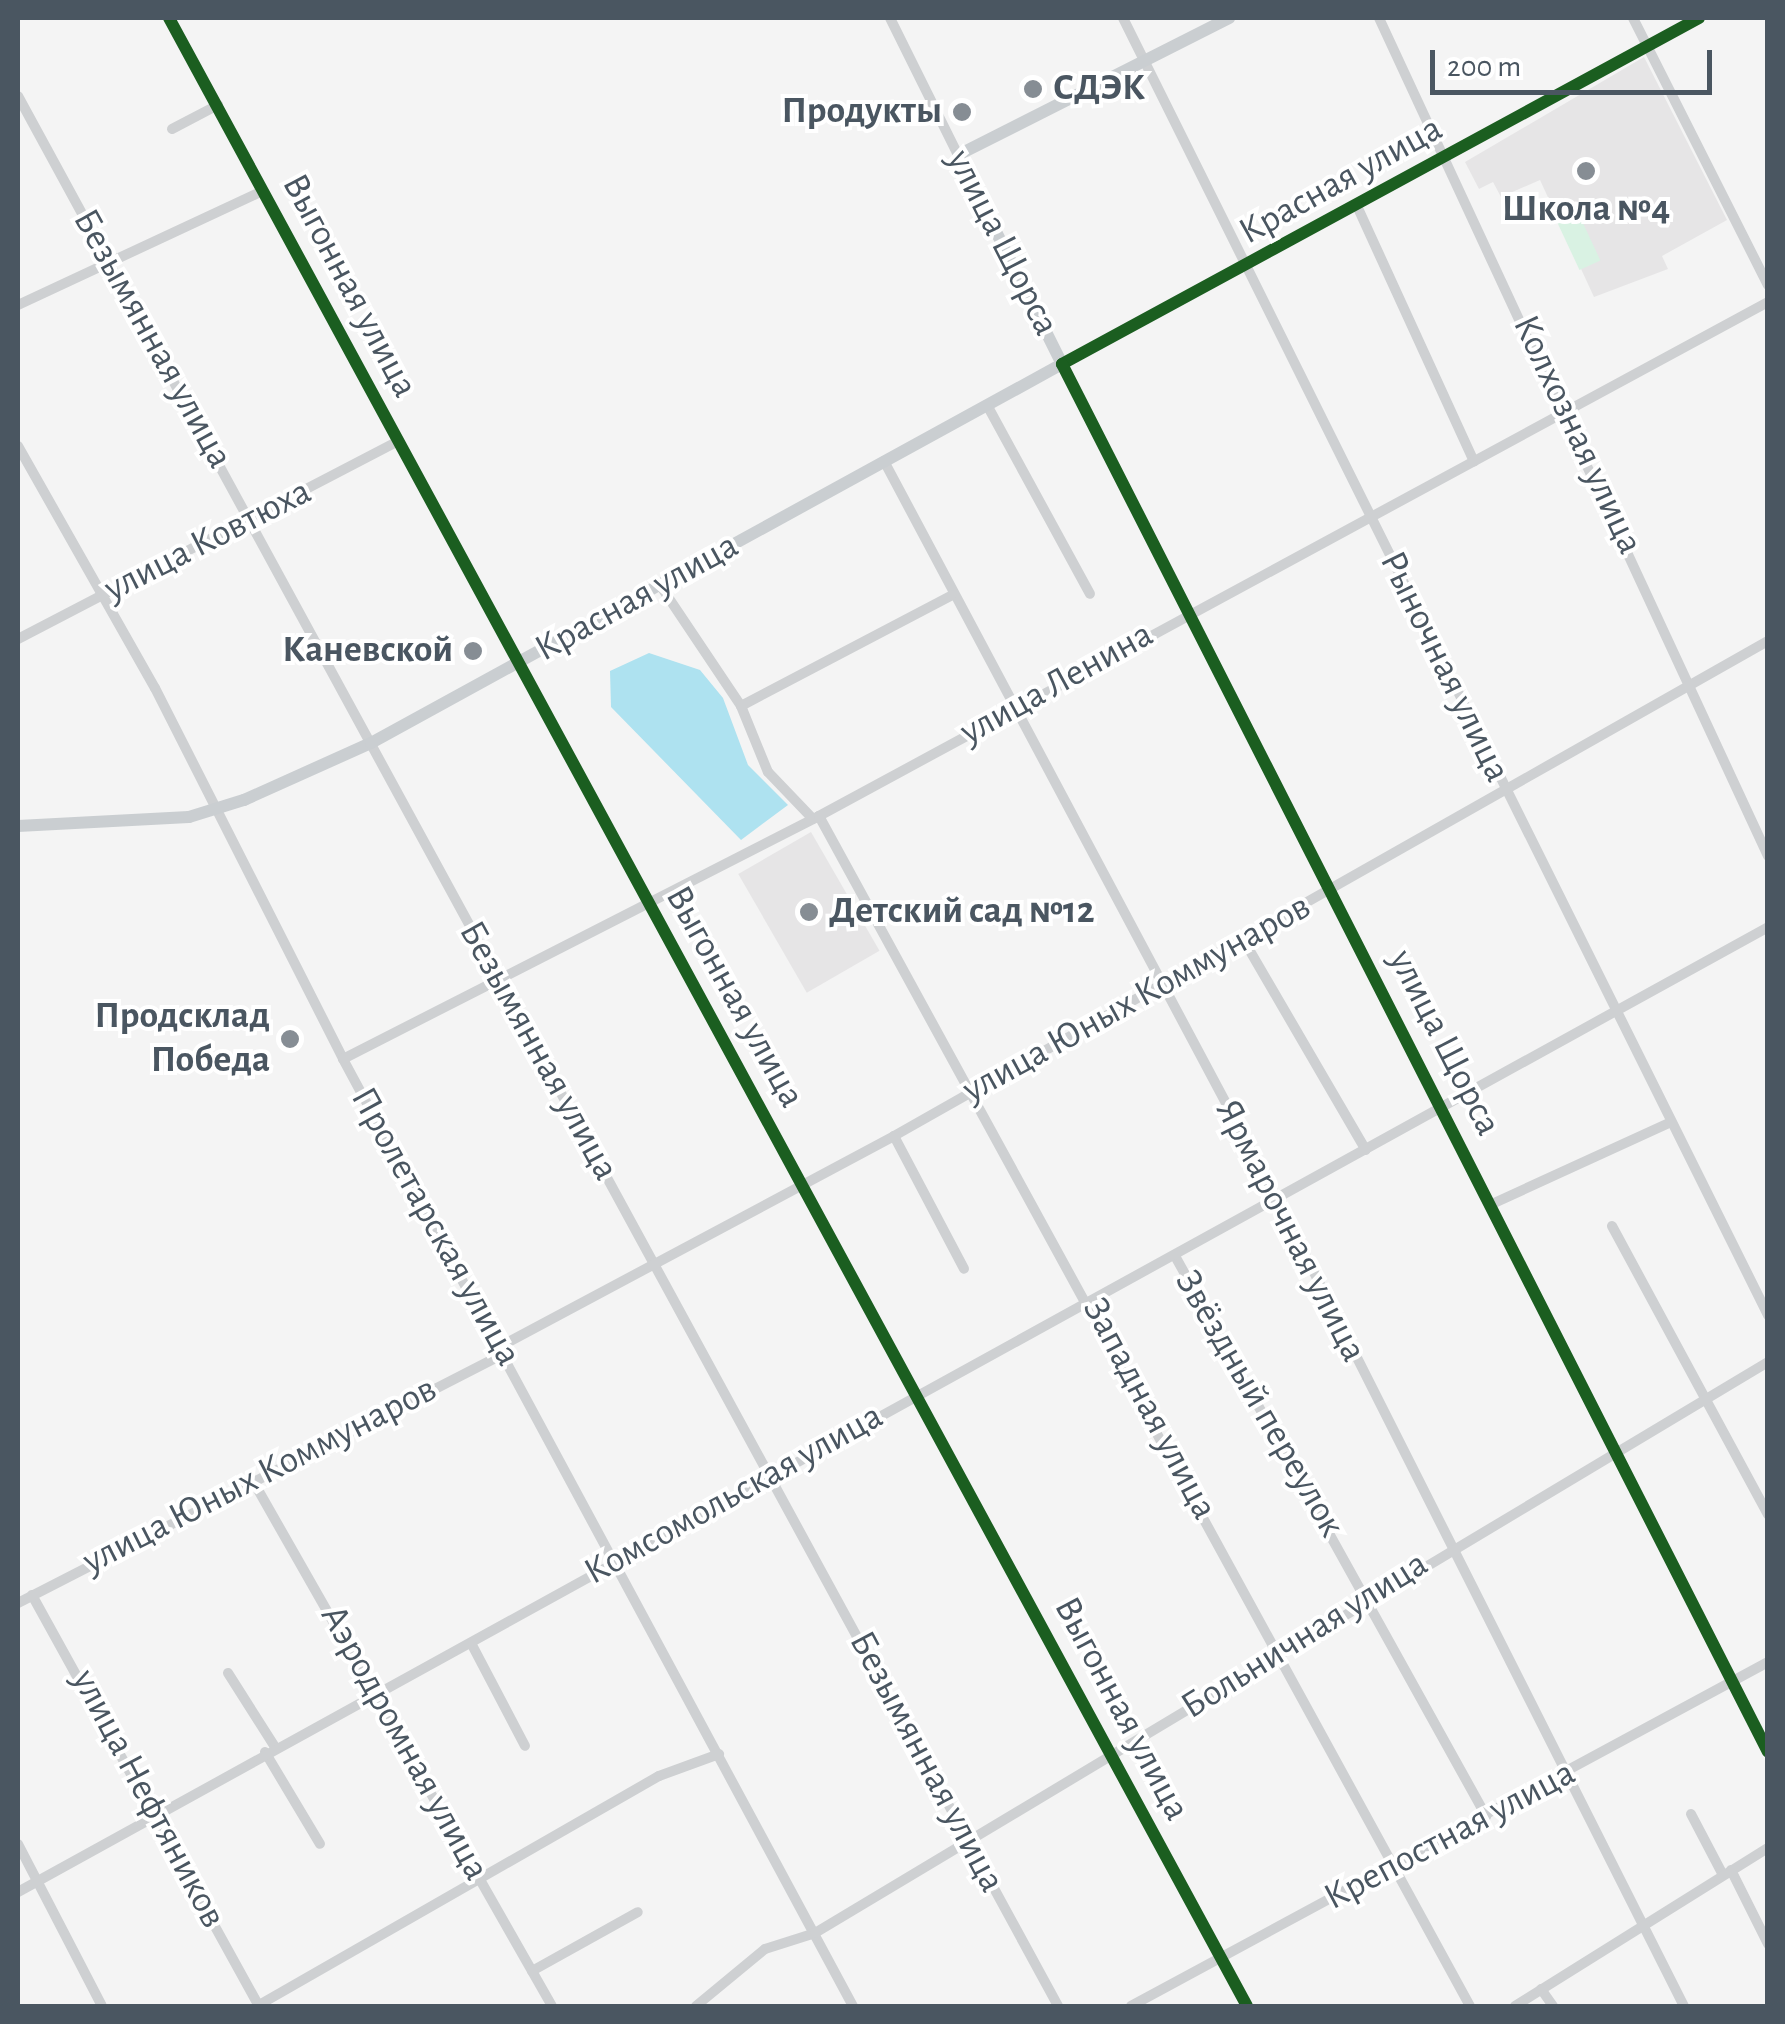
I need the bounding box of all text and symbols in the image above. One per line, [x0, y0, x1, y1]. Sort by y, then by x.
scale bar [1435, 30, 1718, 92]
text: 200 m [1447, 52, 1521, 82]
place label: СДЭК [1053, 66, 1145, 112]
marker: СДЭК [1022, 78, 1044, 100]
place label: Продукты [781, 89, 942, 135]
marker: Продукты [951, 101, 973, 123]
street label: Красная улица [1232, 107, 1450, 255]
street label: улица Щорса [936, 142, 1068, 344]
marker: Школа №4 [1575, 160, 1597, 182]
street label: Выгонная улица [271, 167, 427, 405]
place label: Школа №4 [1502, 187, 1670, 233]
street label: Безымянная улица [62, 202, 242, 476]
street label: Колхозная улица [1502, 308, 1652, 562]
street label: улица Ковтюха [97, 469, 319, 613]
street label: Красная улица [528, 524, 746, 672]
street label: Рыночная улица [1369, 544, 1519, 790]
street label: улица Ленина [953, 612, 1161, 756]
place label: Каневской [282, 628, 453, 674]
marker: Каневской [462, 640, 484, 662]
street label: Выгонная улица [654, 878, 814, 1116]
street label: улица Юных Коммунаров [955, 884, 1319, 1114]
place label: Детский сад №12 [829, 889, 1095, 935]
marker: Детский сад №12 [798, 901, 820, 923]
street label: Безымянная улица [448, 914, 628, 1188]
street label: улица Щорса [1378, 942, 1510, 1144]
place label: Продсклад Победа [94, 994, 270, 1084]
marker: Продсклад Победа [279, 1028, 301, 1050]
street label: Пролетарская улица [340, 1080, 530, 1374]
street label: Ярмарочная улица [1204, 1092, 1376, 1370]
street label: Звёздный переулок [1164, 1262, 1354, 1546]
street label: Западная улица [1072, 1290, 1226, 1528]
street label: улица Юных Коммунаров [76, 1367, 444, 1585]
street label: Комсомольская улица [577, 1394, 891, 1596]
street label: Больничная улица [1173, 1542, 1437, 1730]
street label: Выгонная улица [1043, 1590, 1199, 1828]
street label: Аэродромная улица [310, 1598, 498, 1888]
street label: Безымянная улица [838, 1624, 1014, 1900]
street label: улица Нефтяников [61, 1662, 235, 1936]
street label: Крепостная улица [1317, 1751, 1583, 1921]

